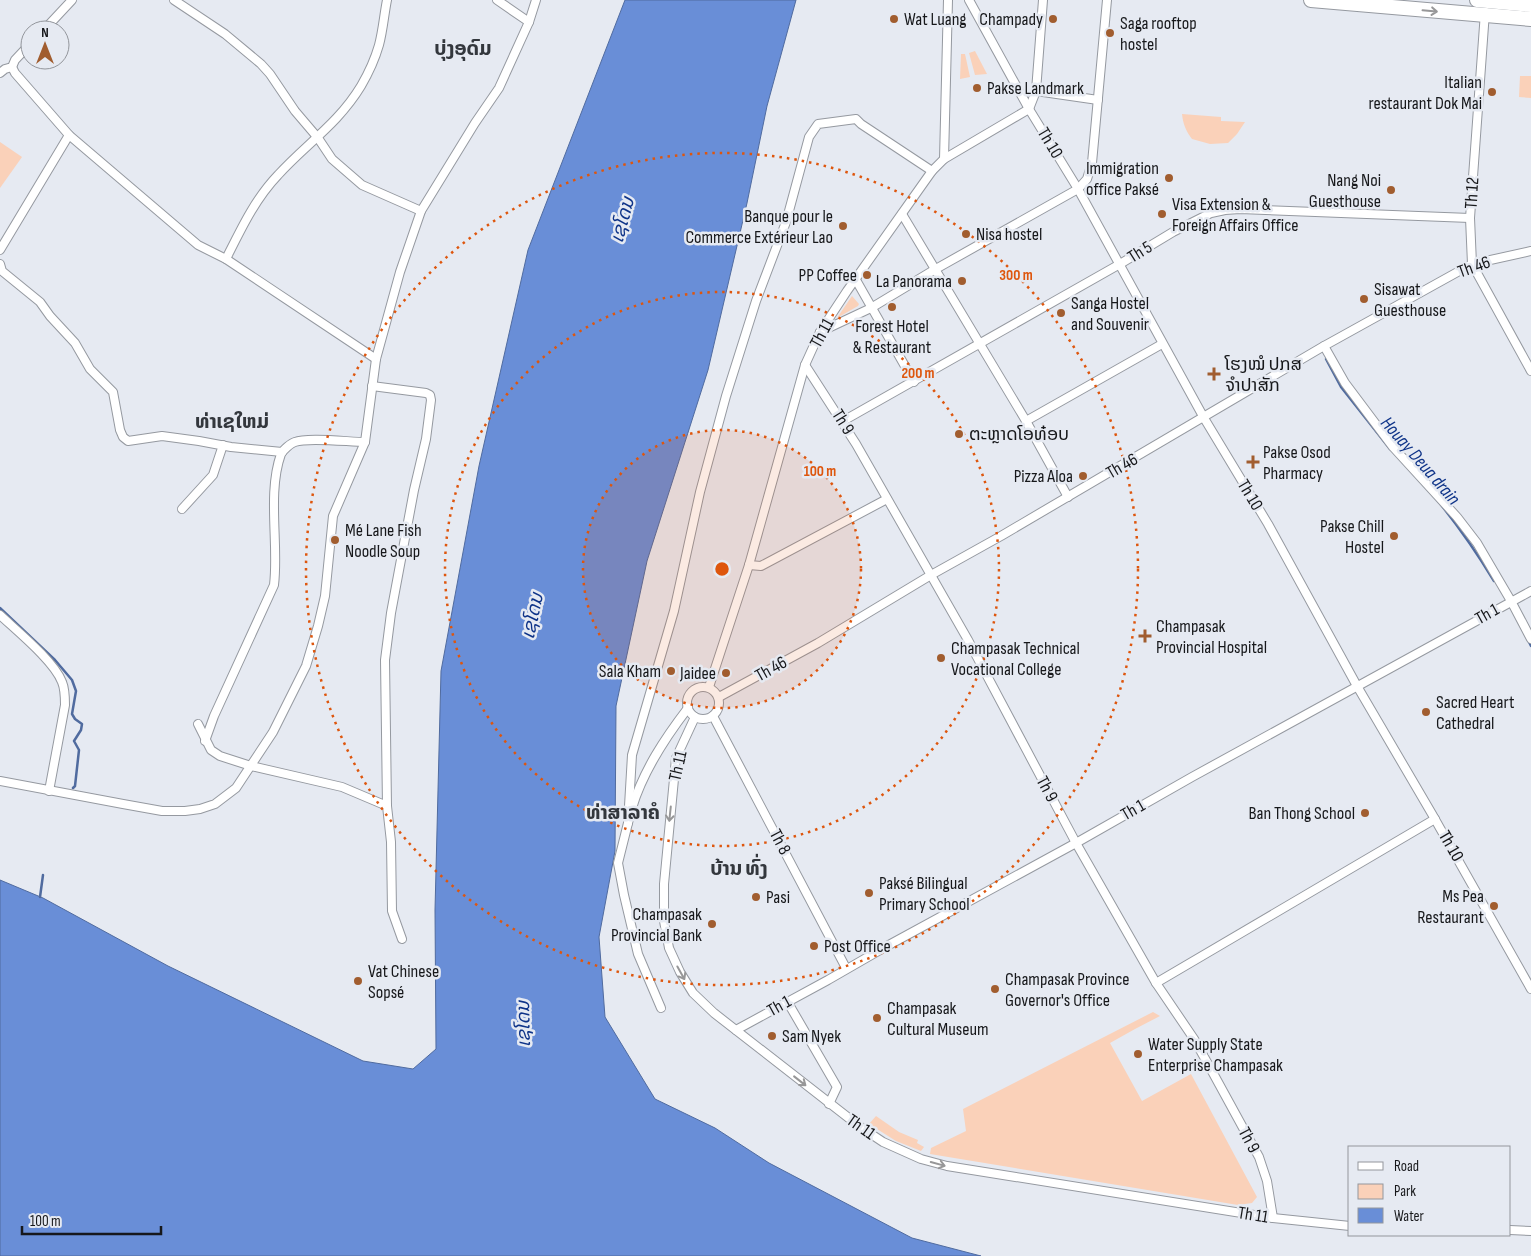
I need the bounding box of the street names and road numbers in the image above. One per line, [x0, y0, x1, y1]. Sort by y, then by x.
street label: Th 10 [1033, 124, 1067, 162]
street label: Th 12 [1460, 176, 1484, 210]
street label: Th 5 [1124, 236, 1156, 268]
street label: Th 46 [1455, 251, 1493, 283]
street label: Th 11 [805, 314, 839, 351]
street label: Th 9 [827, 406, 859, 438]
street label: Th 46 [1102, 449, 1142, 483]
street label: Th 10 [1233, 476, 1267, 514]
street label: Th 1 [1471, 599, 1503, 629]
street label: Th 46 [751, 652, 791, 686]
street label: Th 11 [664, 748, 692, 783]
street label: Th 9 [1032, 773, 1062, 805]
street label: Th 1 [1117, 795, 1149, 825]
street label: Th 8 [765, 826, 795, 858]
street label: Th 10 [1434, 827, 1468, 865]
street label: Th 1 [763, 991, 795, 1021]
street label: Th 11 [843, 1110, 880, 1145]
street label: Th 9 [1234, 1124, 1264, 1156]
street label: Th 11 [1236, 1202, 1270, 1228]

